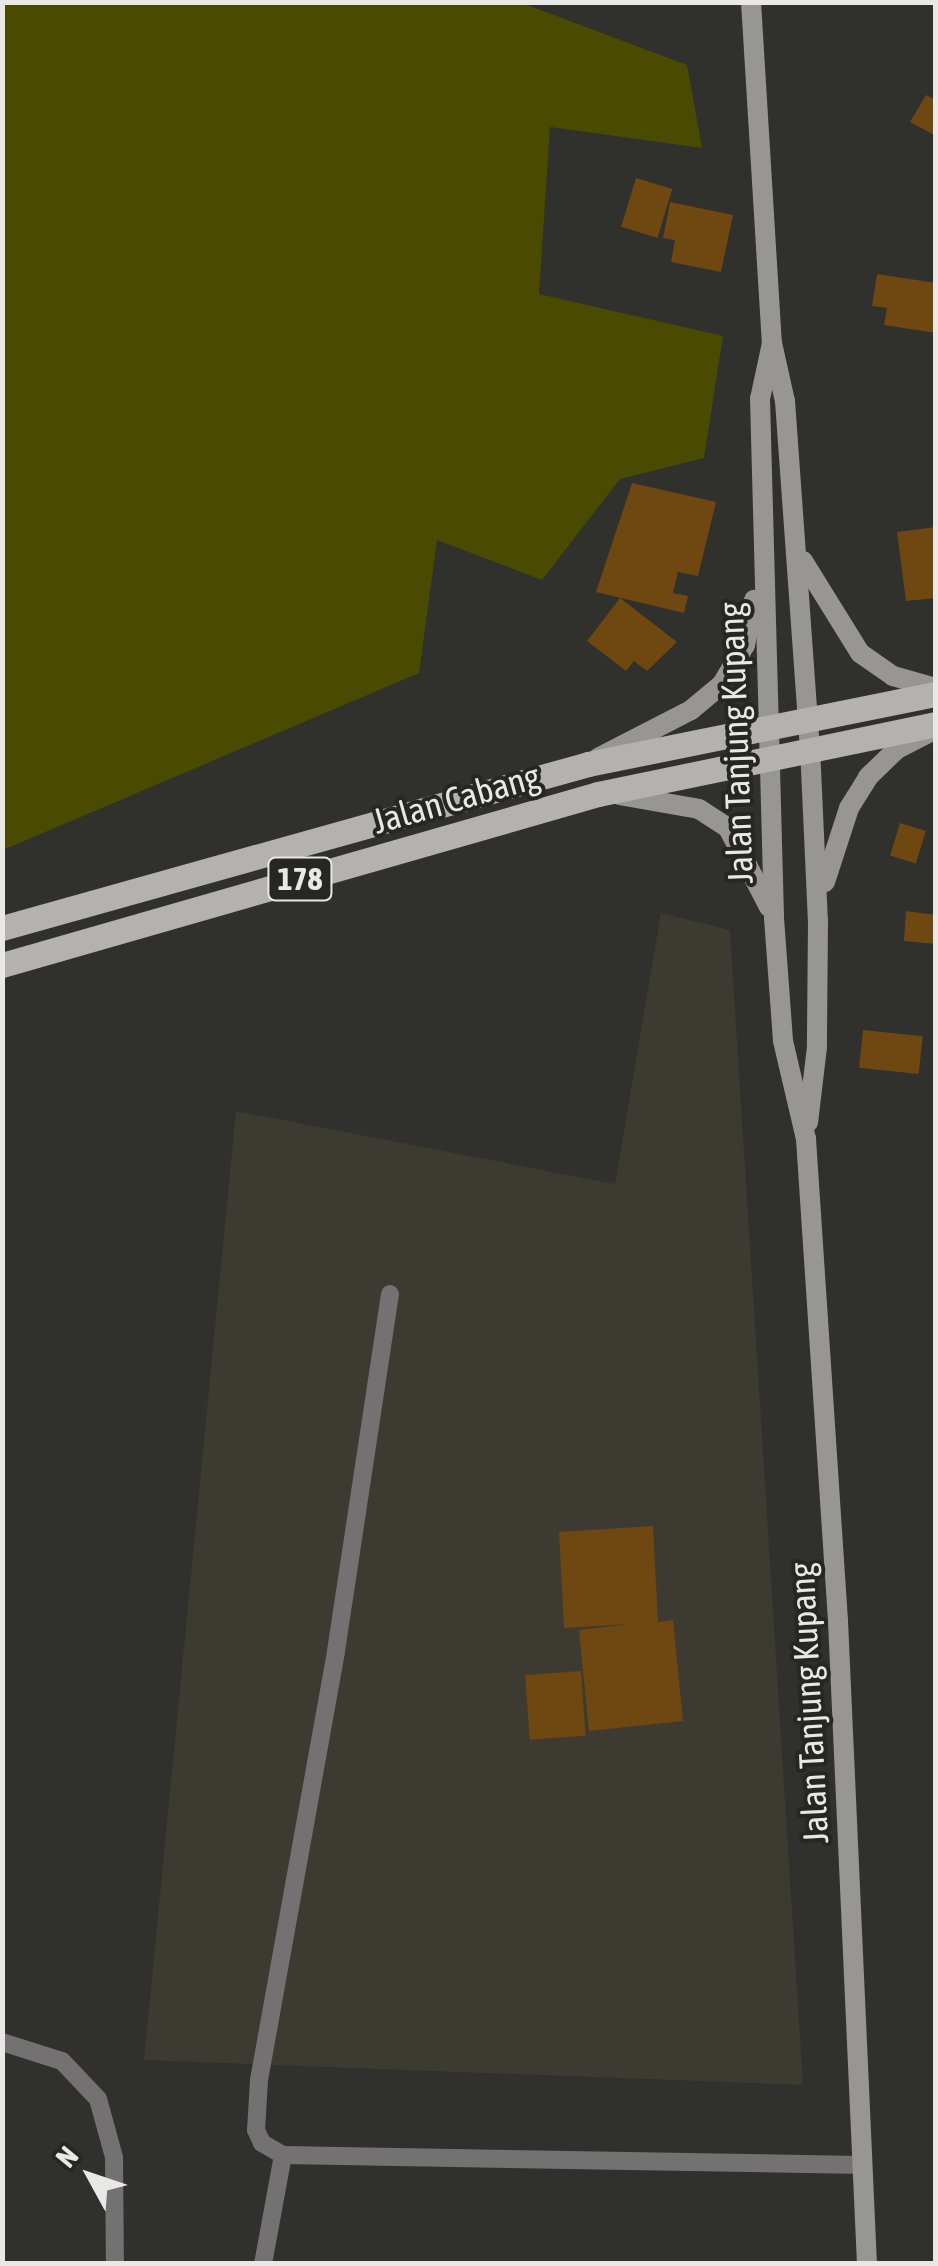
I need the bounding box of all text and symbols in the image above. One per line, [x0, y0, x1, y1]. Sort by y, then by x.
street label: Jalan Tanjung Kupang [709, 602, 761, 884]
street label: Jalan Cabang [368, 754, 544, 842]
road number: 178 [265, 852, 335, 906]
street label: Jalan Tanjung Kupang [780, 1561, 836, 1845]
north arrow [40, 2126, 140, 2226]
text: N [49, 2140, 85, 2173]

